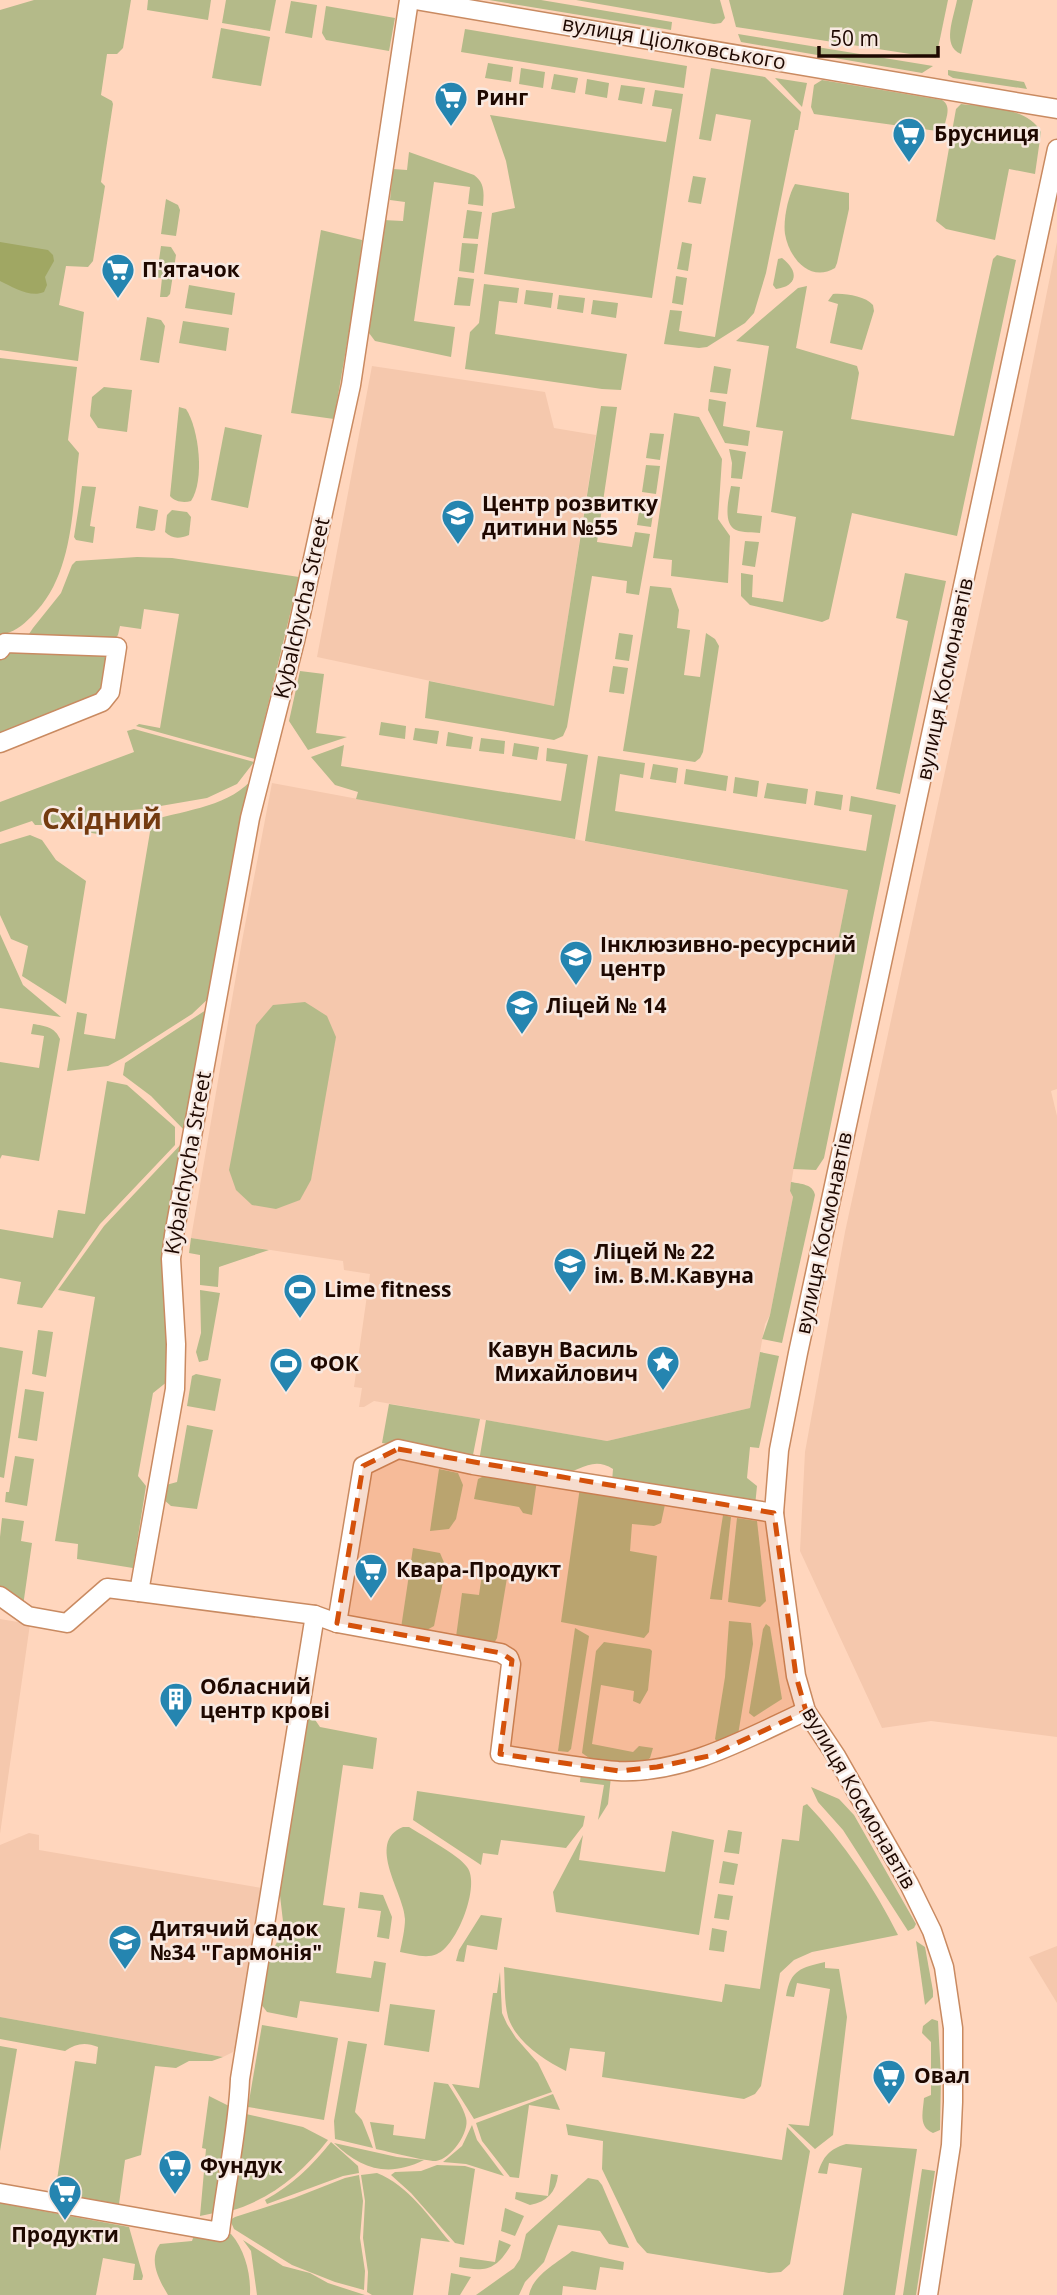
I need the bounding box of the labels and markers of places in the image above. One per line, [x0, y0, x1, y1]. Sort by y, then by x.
supermarket icon: Ринг [432, 79, 470, 128]
place label: Ринг [476, 83, 528, 111]
supermarket icon: Брусниця [890, 115, 928, 164]
place label: Брусниця [934, 119, 1039, 147]
supermarket icon: П'ятачок [99, 251, 137, 300]
place label: П'ятачок [142, 255, 240, 283]
place label: Центр розвитку дитини №55 [482, 489, 658, 541]
school or university icon: Центр розвитку дитини №55 [439, 497, 477, 546]
place label: Інклюзивно-ресурсний центр [600, 930, 856, 982]
school or university icon: Інклюзивно-ресурсний центр [557, 938, 595, 987]
school or university icon: Ліцей № 14 [503, 987, 541, 1036]
place label: Ліцей № 14 [546, 991, 667, 1019]
place label: Ліцей № 22 ім. В.М.Кавуна [594, 1237, 754, 1289]
school or university icon: Ліцей № 22 ім. В.М.Кавуна [551, 1245, 589, 1294]
sports icon: Lime fitness [281, 1271, 319, 1320]
place label: Lime fitness [324, 1275, 452, 1303]
place label: Кавун Василь Михайлович [488, 1335, 638, 1387]
place icon: Кавун Василь Михайлович [644, 1343, 682, 1392]
sports icon: ФОК [267, 1345, 305, 1394]
place label: ФОК [310, 1349, 360, 1377]
supermarket icon: Квара-Продукт [352, 1551, 390, 1600]
place label: Квара-Продукт [396, 1555, 562, 1583]
place label: Обласний центр крові [200, 1672, 330, 1724]
building icon: Обласний центр крові [157, 1680, 195, 1729]
place label: Дитячий садок №34 "Гармонія" [150, 1914, 322, 1966]
school or university icon: Дитячий садок №34 "Гармонія" [106, 1922, 144, 1971]
supermarket icon: Овал [870, 2057, 908, 2106]
place label: Овал [914, 2061, 970, 2089]
supermarket icon: Фундук [156, 2147, 194, 2196]
place label: Фундук [200, 2151, 283, 2179]
supermarket icon: Продукти [46, 2173, 84, 2222]
place label: Продукти [11, 2220, 119, 2248]

